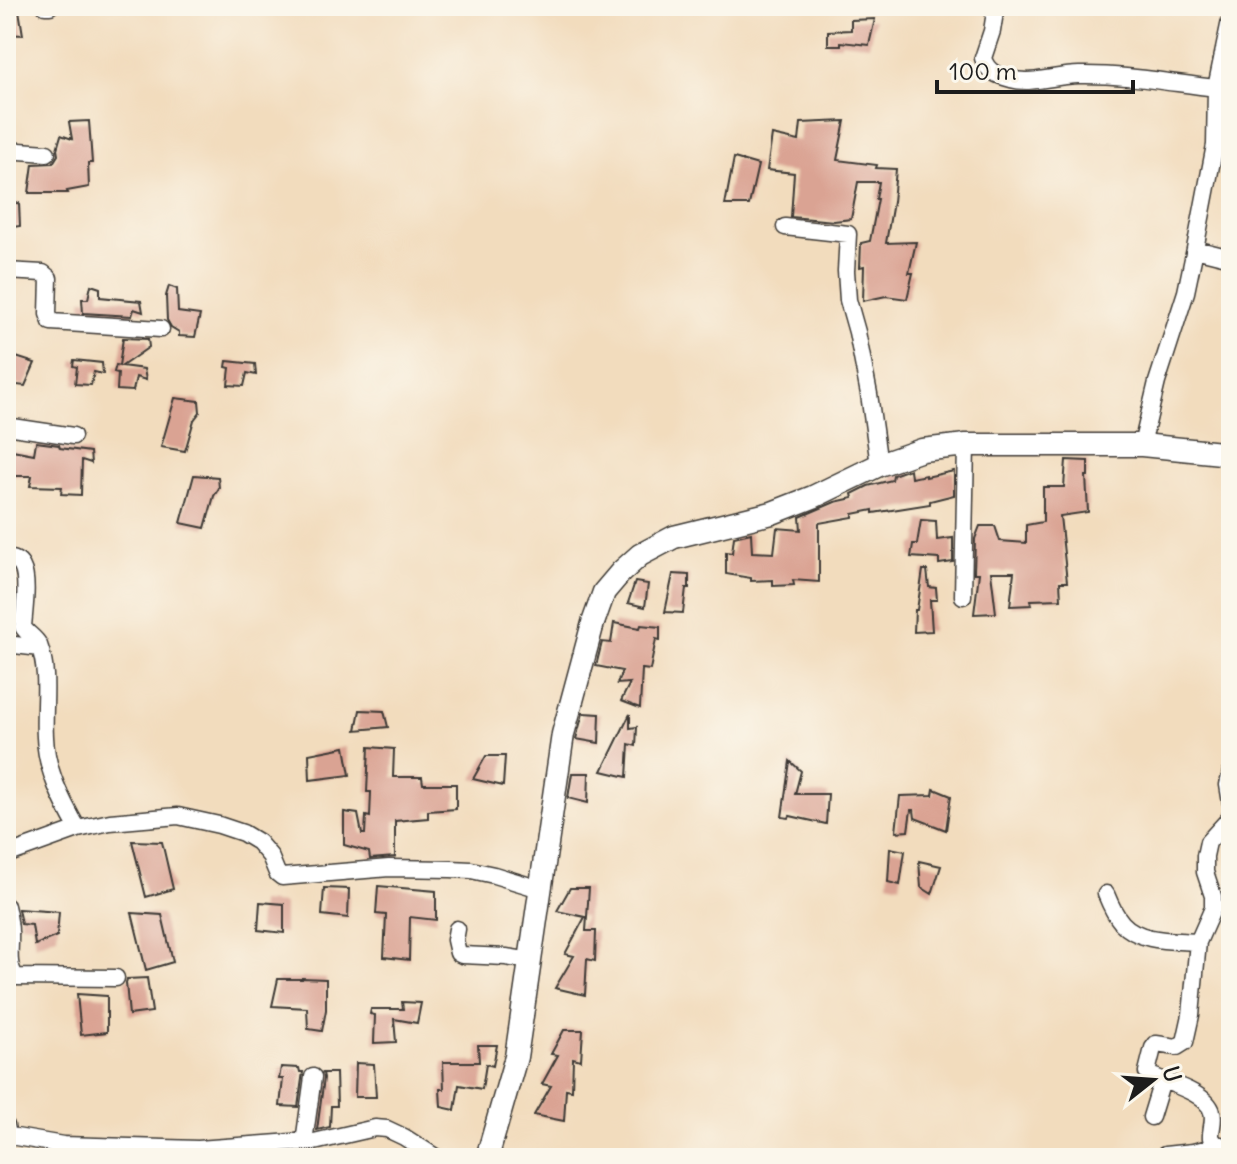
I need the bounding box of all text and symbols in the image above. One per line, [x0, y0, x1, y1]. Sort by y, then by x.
scale bar [937, 44, 1133, 94]
text: 100 m [949, 56, 1017, 86]
north arrow [1113, 1040, 1193, 1120]
text: U [1157, 1063, 1188, 1085]

